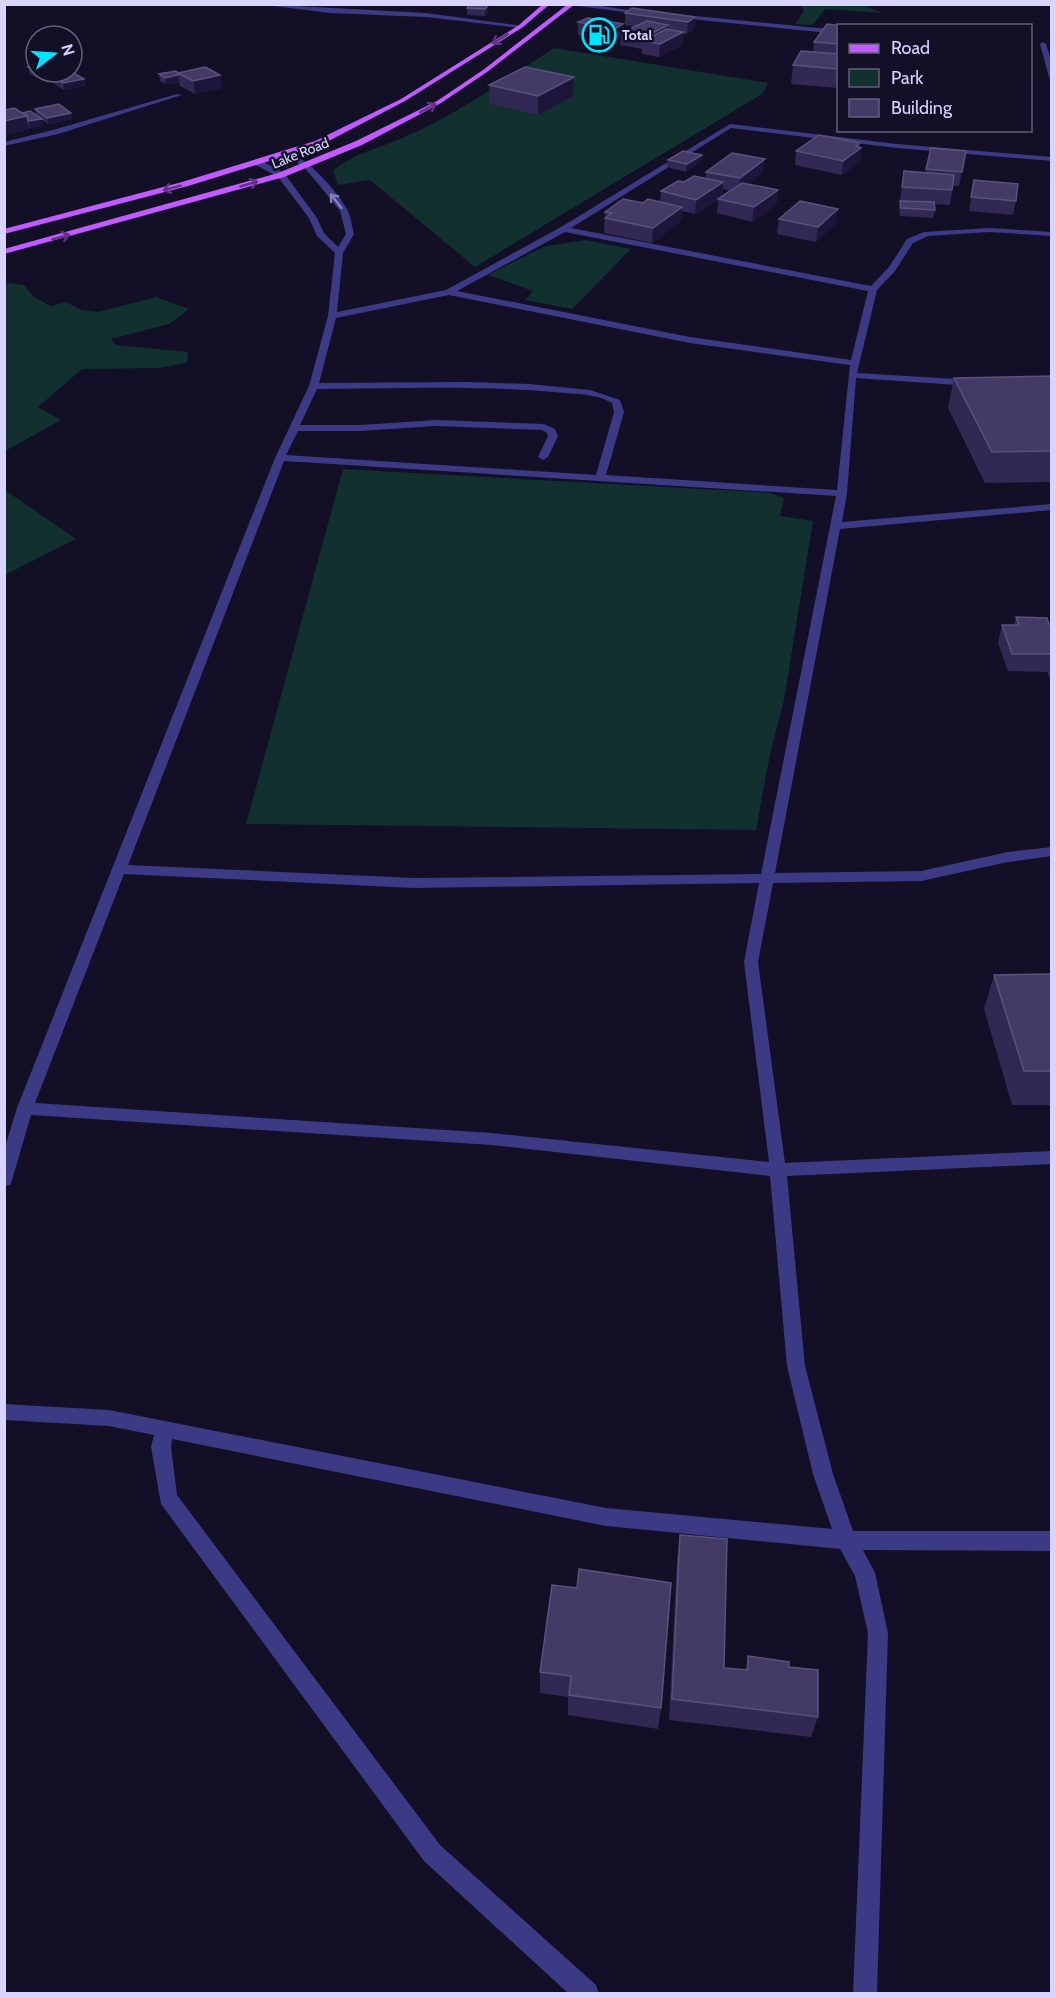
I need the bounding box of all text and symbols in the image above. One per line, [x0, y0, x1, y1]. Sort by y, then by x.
fuel station icon: Total [581, 17, 617, 53]
north arrow [24, 24, 84, 84]
legend [837, 24, 1032, 132]
place label: Total [622, 26, 652, 44]
one-way arrow [492, 33, 509, 45]
text: Road [891, 37, 930, 59]
text: N [57, 42, 79, 58]
text: Park [891, 67, 924, 89]
text: Building [891, 97, 953, 119]
one-way arrow [418, 102, 436, 113]
street label: Lake Road [269, 133, 331, 173]
one-way arrow [239, 178, 258, 189]
one-way arrow [162, 183, 181, 194]
one-way arrow [329, 193, 342, 209]
one-way arrow [51, 231, 70, 242]

